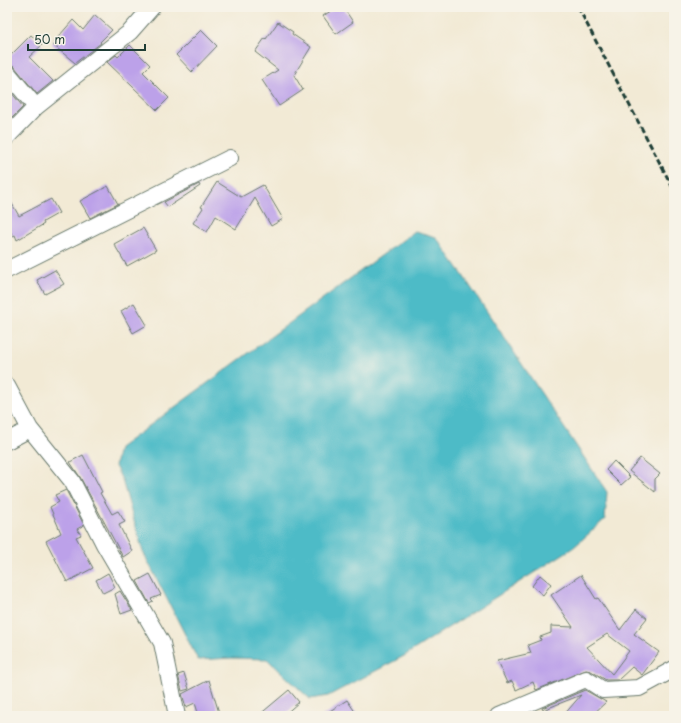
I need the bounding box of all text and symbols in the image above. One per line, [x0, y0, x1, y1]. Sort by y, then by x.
scale bar [28, 26, 145, 52]
text: 50 m [34, 30, 65, 48]

